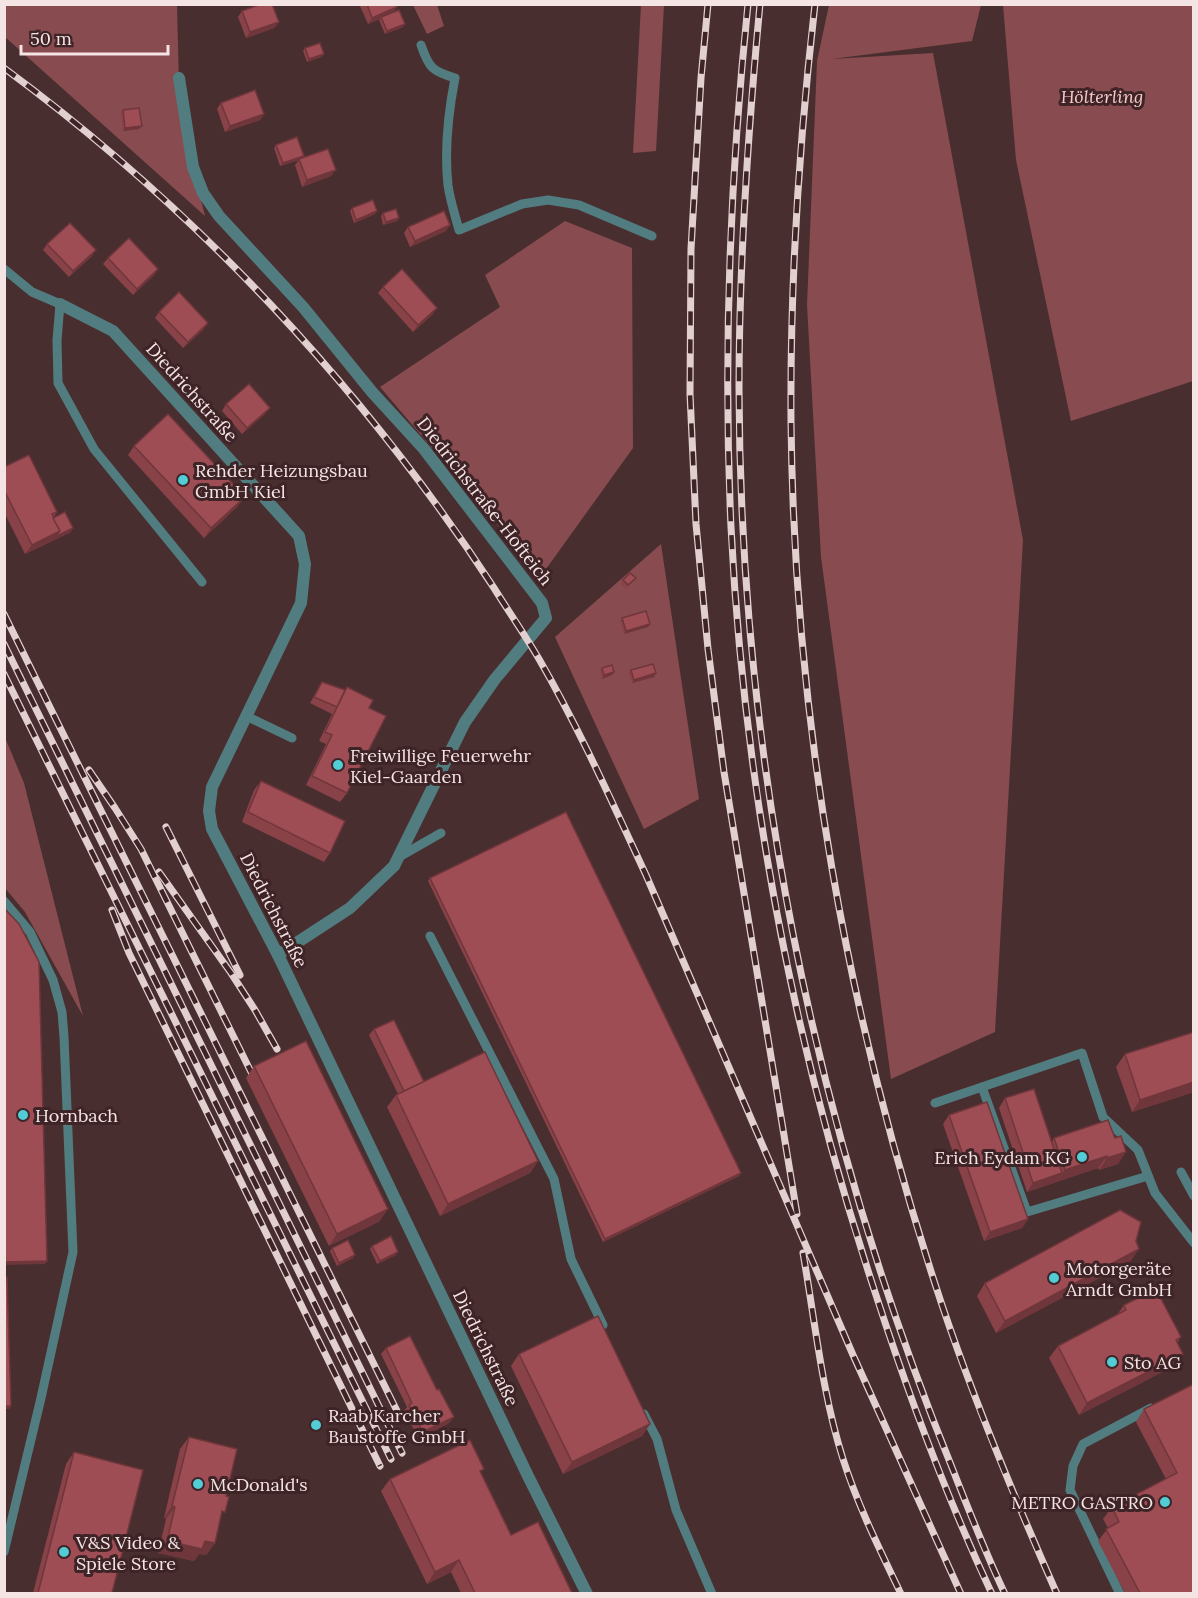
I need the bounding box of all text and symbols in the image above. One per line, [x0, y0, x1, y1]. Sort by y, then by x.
scale bar [21, 18, 168, 56]
text: 50 m [30, 27, 72, 50]
park label: Hölterling [1061, 85, 1143, 108]
street label: Diedrichstraße [141, 337, 243, 447]
street label: Diedrichstraße-Hofteich [412, 412, 558, 590]
place label: Rehder Heizungsbau GmbH Kiel [195, 459, 368, 503]
marker: Rehder Heizungsbau GmbH Kiel [176, 473, 190, 487]
place label: Freiwillige Feuerwehr Kiel-Gaarden [350, 744, 531, 788]
marker: Freiwillige Feuerwehr Kiel-Gaarden [331, 758, 345, 772]
street label: Diedrichstraße [235, 848, 313, 972]
place label: Hornbach [35, 1104, 118, 1127]
marker: Hornbach [16, 1108, 30, 1122]
place label: Erich Eydam KG [934, 1146, 1070, 1169]
marker: Erich Eydam KG [1075, 1150, 1089, 1164]
place label: Motorgeräte Arndt GmbH [1065, 1257, 1172, 1301]
marker: Motorgeräte Arndt GmbH [1047, 1271, 1061, 1285]
street label: Diedrichstraße [448, 1286, 524, 1410]
place label: Sto AG [1124, 1351, 1182, 1374]
marker: Sto AG [1105, 1355, 1119, 1369]
place label: Raab Karcher Baustoffe GmbH [328, 1404, 465, 1448]
marker: Raab Karcher Baustoffe GmbH [309, 1418, 323, 1432]
place label: McDonald's [210, 1473, 308, 1496]
marker: McDonald's [191, 1477, 205, 1491]
place label: METRO GASTRO [1011, 1491, 1153, 1514]
marker: METRO GASTRO [1158, 1495, 1172, 1509]
place label: V&S Video & Spiele Store [75, 1531, 180, 1575]
marker: V&S Video & Spiele Store [57, 1545, 71, 1559]

